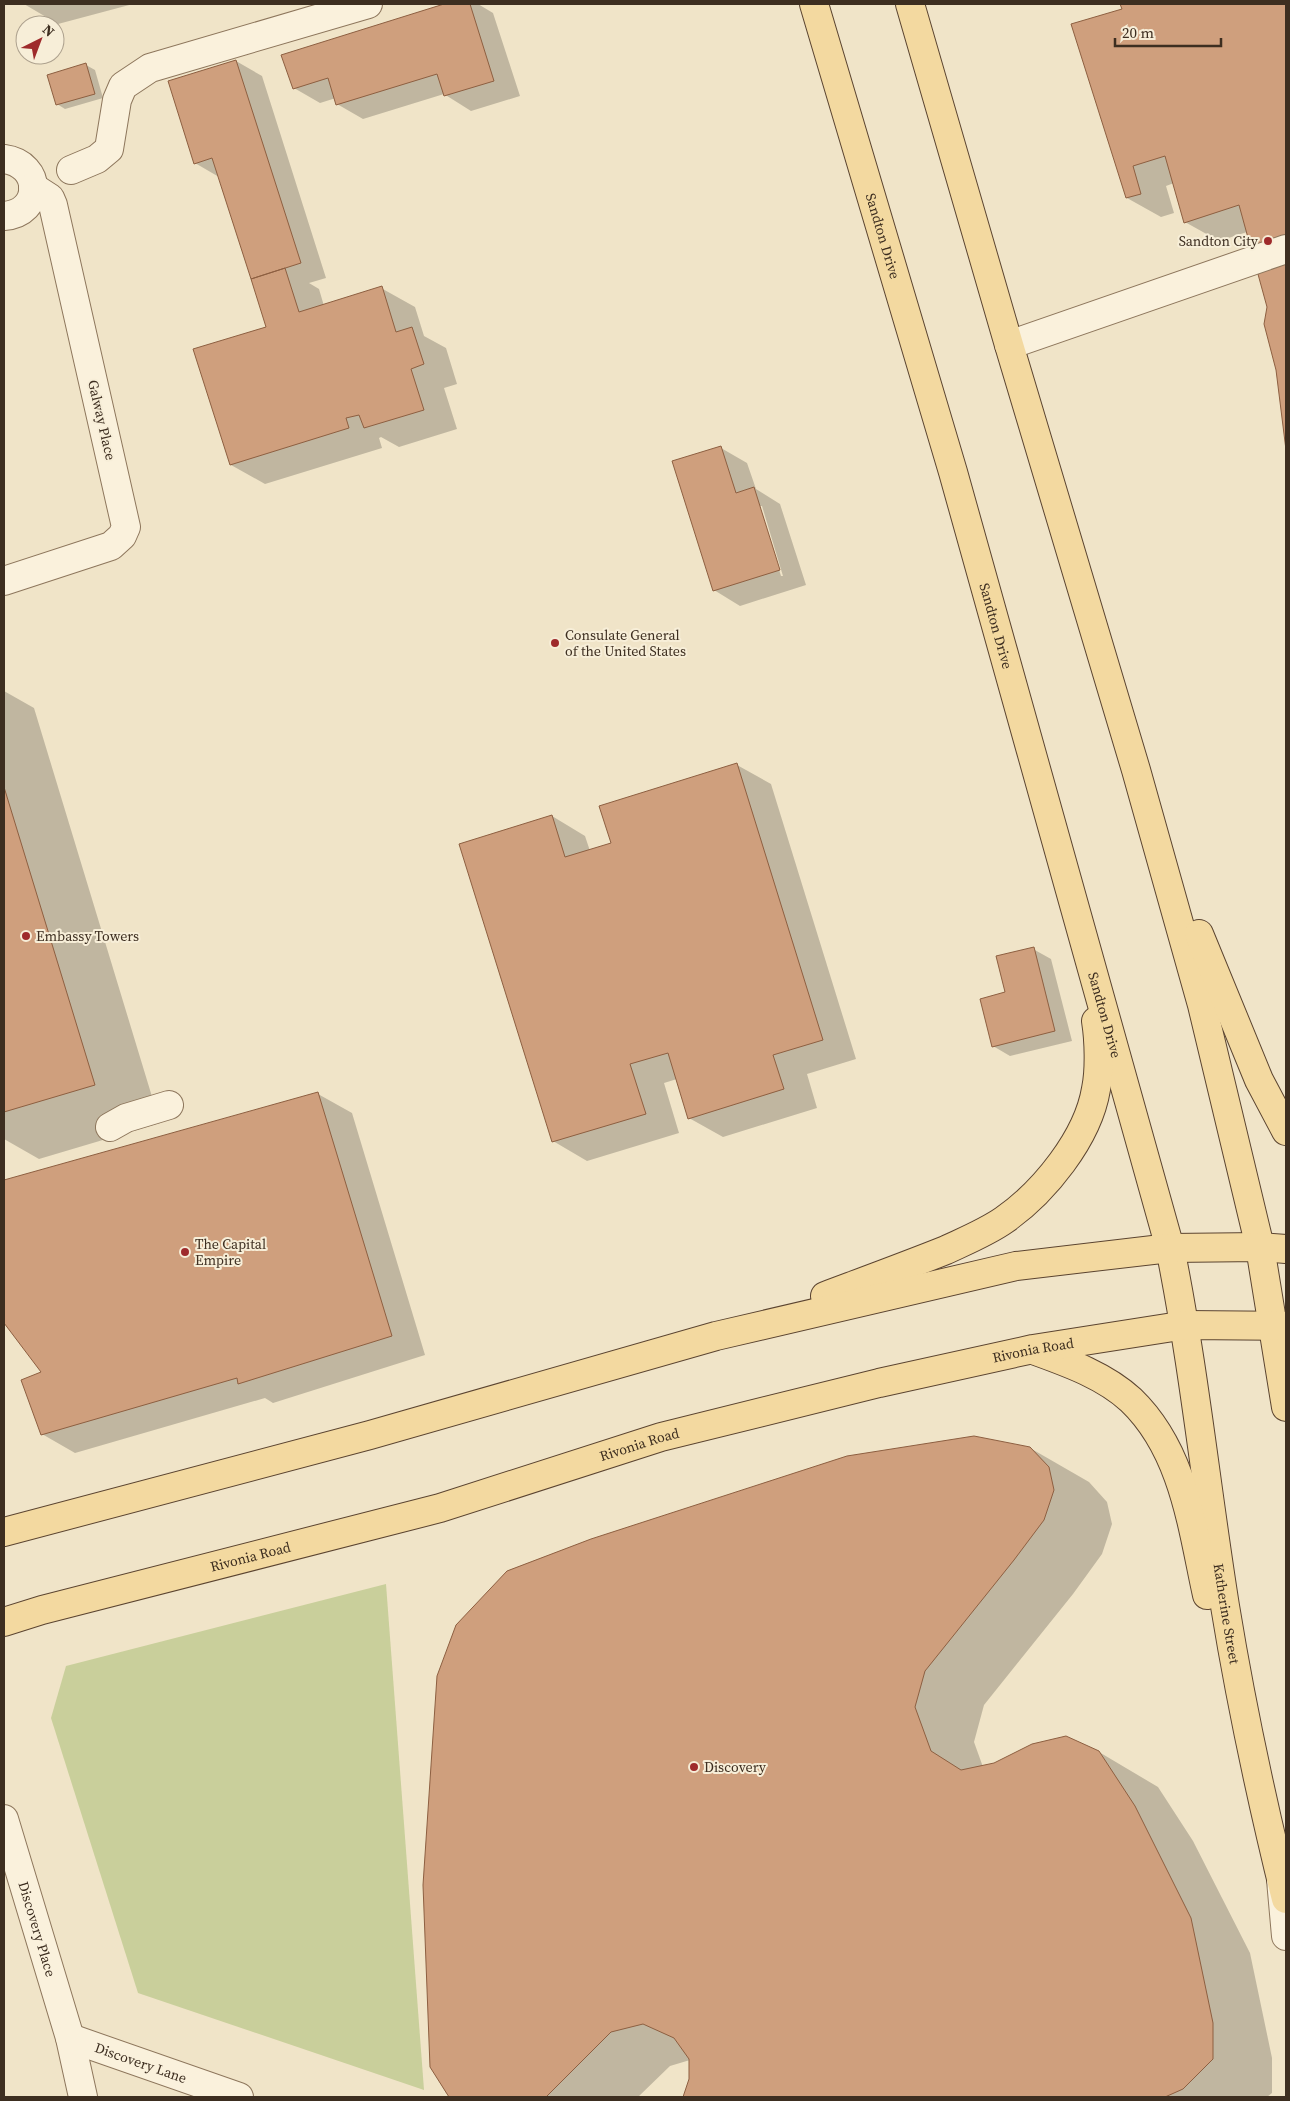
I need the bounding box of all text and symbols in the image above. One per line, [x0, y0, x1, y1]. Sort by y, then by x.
north arrow [15, 15, 65, 65]
scale bar [1115, 15, 1221, 47]
text: N [38, 19, 59, 41]
text: 20 m [1122, 22, 1154, 43]
street label: Sandton Drive [861, 191, 905, 281]
place label: Sandton City [1179, 231, 1259, 251]
marker: Sandton City [1262, 235, 1274, 247]
street label: Galway Place [83, 378, 121, 462]
street label: Sandton Drive [974, 581, 1018, 671]
place label: Consulate General of the United States [565, 625, 686, 661]
marker: Consulate General of the United States [549, 637, 561, 649]
place label: Embassy Towers [36, 926, 139, 946]
marker: Embassy Towers [20, 930, 32, 942]
street label: Sandton Drive [1083, 970, 1126, 1060]
place label: The Capital Empire [195, 1234, 266, 1270]
marker: The Capital Empire [179, 1246, 191, 1258]
street label: Rivonia Road [990, 1333, 1075, 1368]
street label: Rivonia Road [597, 1423, 681, 1466]
street label: Rivonia Road [208, 1537, 293, 1577]
street label: Katherine Street [1209, 1562, 1245, 1666]
place label: Discovery [704, 1757, 767, 1777]
marker: Discovery [688, 1761, 700, 1773]
street label: Discovery Place [13, 1879, 61, 1979]
street label: Discovery Lane [92, 2037, 190, 2088]

